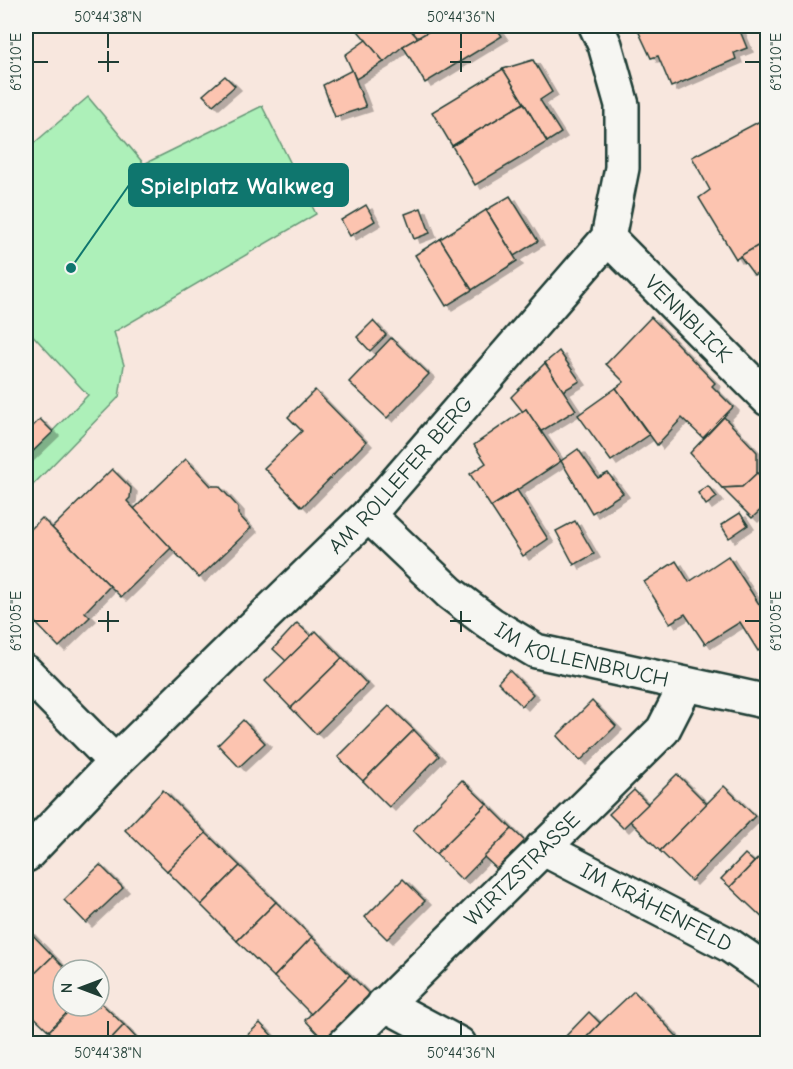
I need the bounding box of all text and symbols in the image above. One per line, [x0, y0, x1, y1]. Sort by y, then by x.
text: 50°44'38"N [74, 8, 142, 26]
text: 50°44'36"N [427, 8, 495, 26]
text: 6°10'10"E [7, 33, 25, 91]
text: 6°10'10"E [767, 33, 785, 91]
callout: Spielplatz Walkweg [129, 164, 348, 206]
text: Spielplatz Walkweg [141, 172, 335, 200]
street label: VENNBLICK [639, 270, 737, 368]
street label: AM ROLLEFER BERG [323, 391, 478, 559]
text: 6°10'05"E [7, 591, 25, 651]
text: 6°10'05"E [767, 591, 785, 651]
street label: IM KOLLENBRUCH [490, 616, 671, 693]
street label: WIRTZSTRASSE [459, 806, 585, 932]
street label: IM KRÄHENFELD [576, 857, 737, 957]
north arrow [51, 958, 111, 1018]
text: N [58, 983, 76, 993]
text: 50°44'38"N [74, 1044, 142, 1062]
text: 50°44'36"N [427, 1044, 495, 1062]

